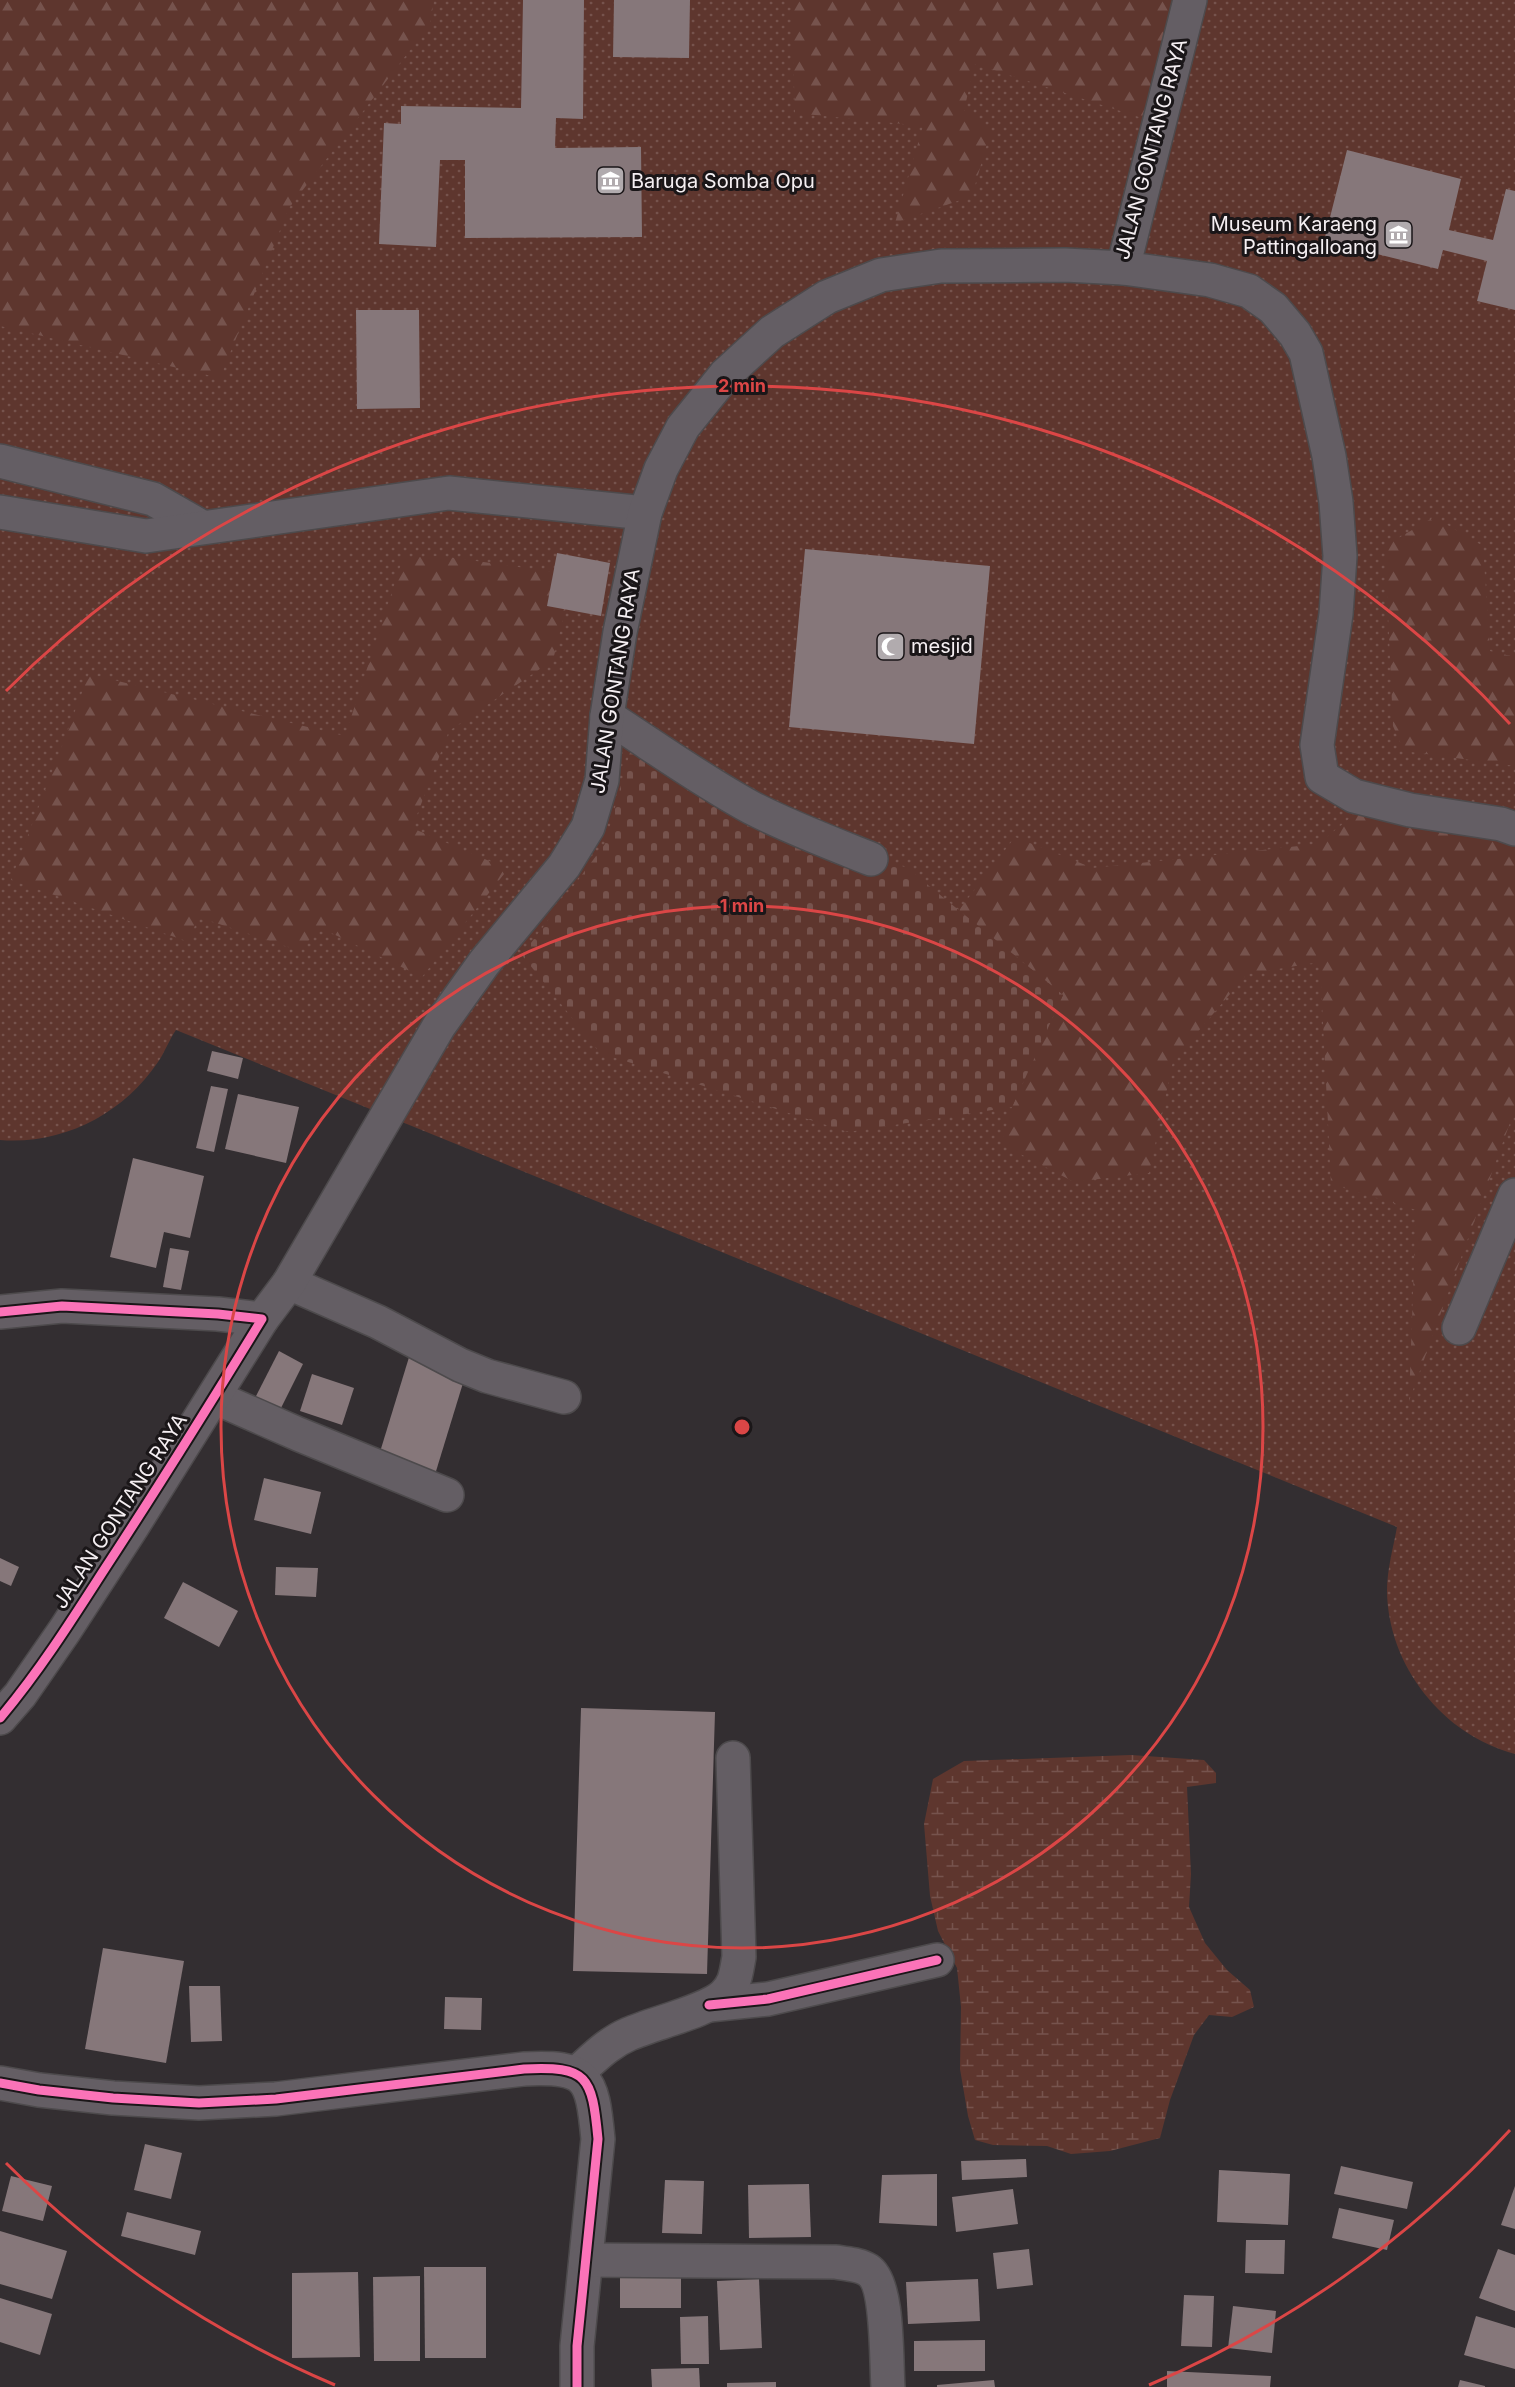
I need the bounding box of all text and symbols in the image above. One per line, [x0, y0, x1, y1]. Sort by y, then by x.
street label: JALAN GONTANG RAYA [1110, 36, 1192, 262]
museum icon: Baruga Somba Opu [594, 165, 626, 197]
place label: Baruga Somba Opu [631, 169, 815, 193]
place label: Museum Karaeng Pattingalloang [1211, 212, 1377, 259]
museum icon: Museum Karaeng Pattingalloang [1382, 219, 1414, 251]
text: 2 min [718, 375, 766, 396]
street label: JALAN GONTANG RAYA [585, 567, 645, 795]
mosque icon: mesjid [874, 630, 906, 662]
place label: mesjid [911, 634, 973, 658]
text: 1 min [720, 895, 764, 916]
street label: JALAN GONTANG RAYA [48, 1409, 192, 1613]
centre of rings [732, 1417, 752, 1437]

